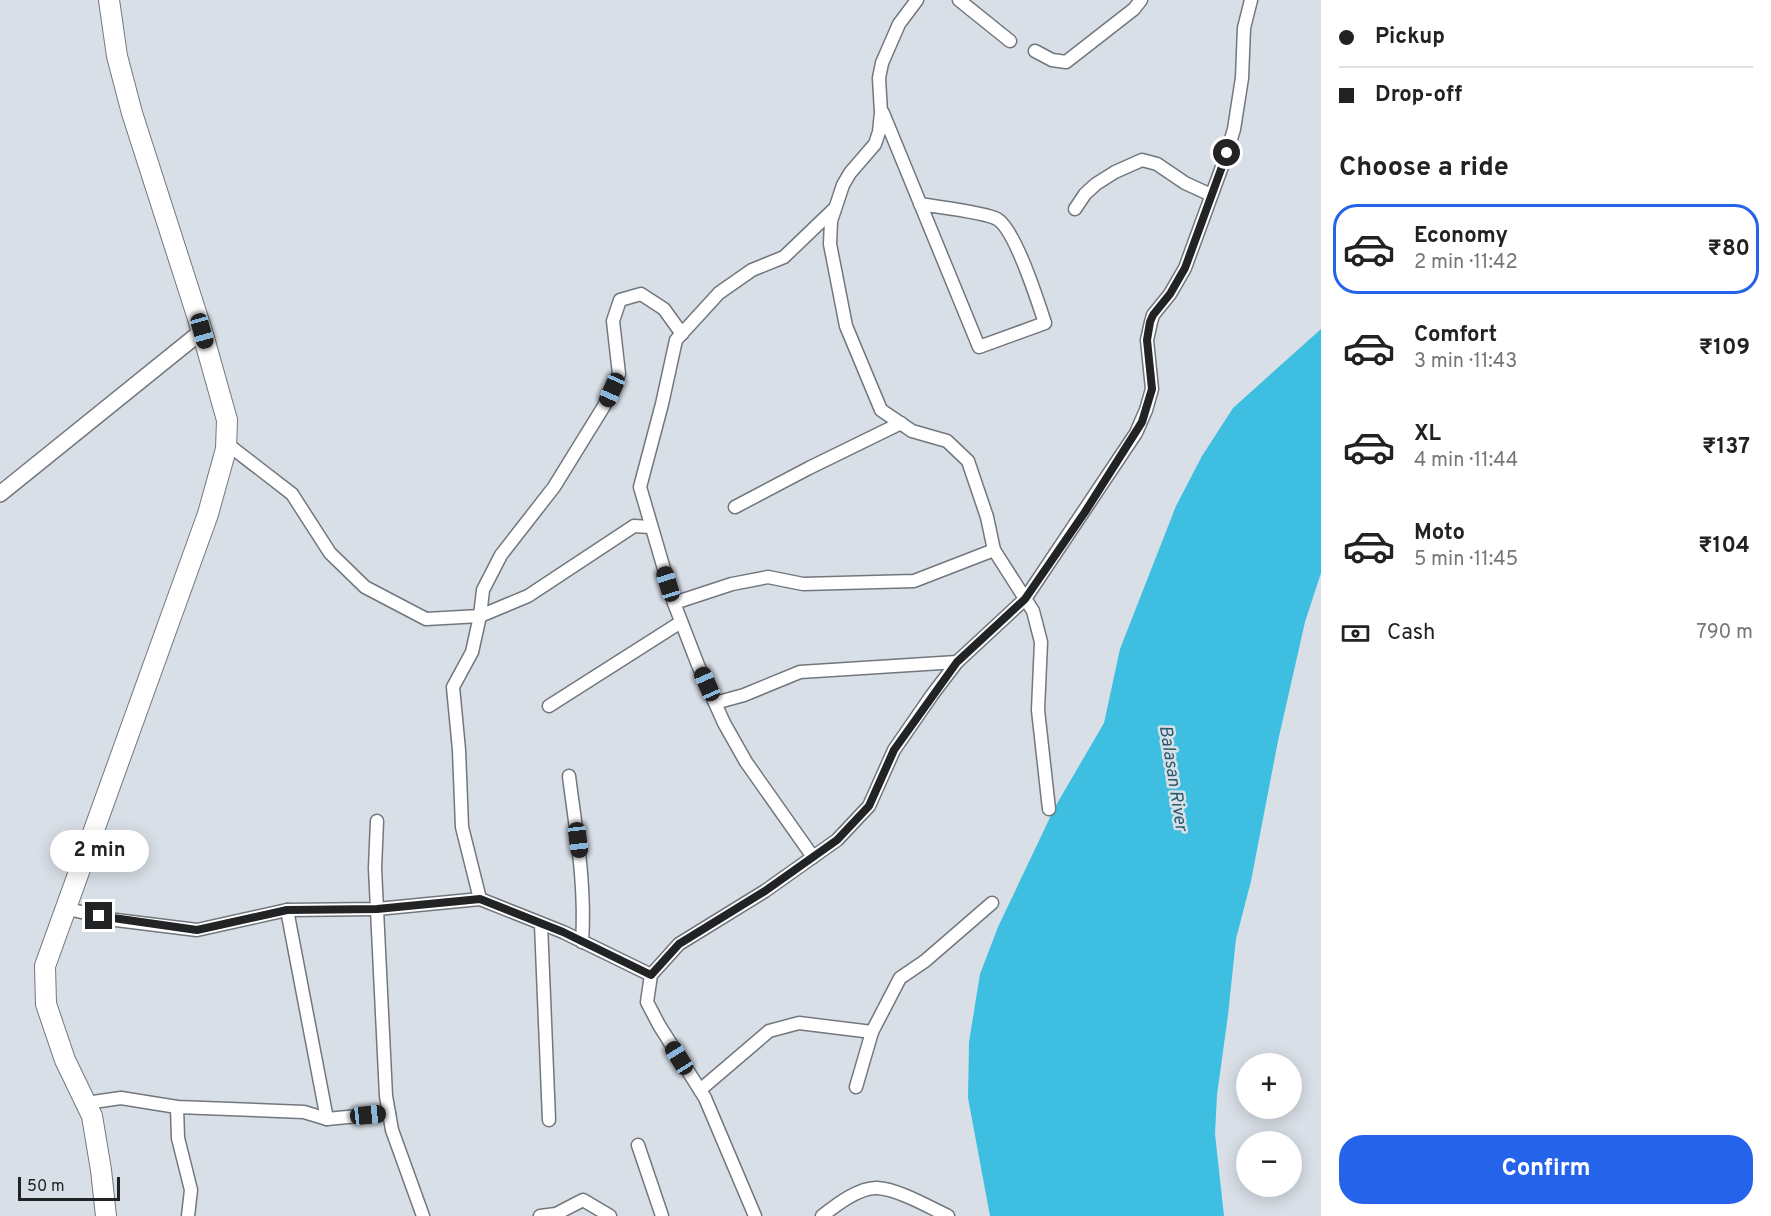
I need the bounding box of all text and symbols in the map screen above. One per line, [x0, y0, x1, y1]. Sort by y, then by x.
text: Pickup [1375, 24, 1445, 51]
text: Drop-off [1375, 82, 1462, 109]
route start [1213, 139, 1240, 166]
text: Choose a ride [1339, 151, 1509, 185]
icon: car [1342, 222, 1396, 276]
text: Economy [1414, 223, 1508, 250]
text: ₹80 [1708, 236, 1750, 263]
text: 2 min · 11:42 [1414, 250, 1518, 276]
car [188, 311, 216, 351]
icon: car [1342, 321, 1396, 375]
text: Comfort [1414, 322, 1497, 349]
text: ₹109 [1699, 335, 1750, 362]
text: 3 min · 11:43 [1414, 349, 1517, 375]
car [596, 370, 628, 410]
icon: car [1342, 420, 1396, 474]
text: XL [1414, 421, 1441, 448]
text: ₹137 [1702, 434, 1750, 461]
text: 4 min · 11:44 [1414, 448, 1518, 474]
icon: car [1342, 519, 1396, 573]
text: Moto [1414, 520, 1465, 547]
text: ₹104 [1698, 533, 1750, 560]
text: 5 min · 11:45 [1414, 547, 1518, 573]
car [654, 564, 682, 604]
icon: cash [1339, 617, 1372, 650]
text: Cash [1387, 620, 1436, 647]
text: 790 m [1696, 620, 1753, 646]
car [691, 664, 723, 704]
water label: Balasan River [1153, 724, 1193, 835]
car [567, 821, 589, 859]
callout: 2 min [50, 829, 148, 871]
text: 2 min [73, 838, 126, 864]
route end [85, 902, 112, 929]
car [662, 1038, 696, 1078]
map controls [1236, 1053, 1302, 1197]
button: + [1236, 1053, 1302, 1119]
car [349, 1104, 387, 1126]
button: − [1236, 1131, 1302, 1197]
button: Confirm [1339, 1135, 1753, 1204]
scale bar [18, 1174, 120, 1202]
text: 50 m [27, 1177, 65, 1197]

